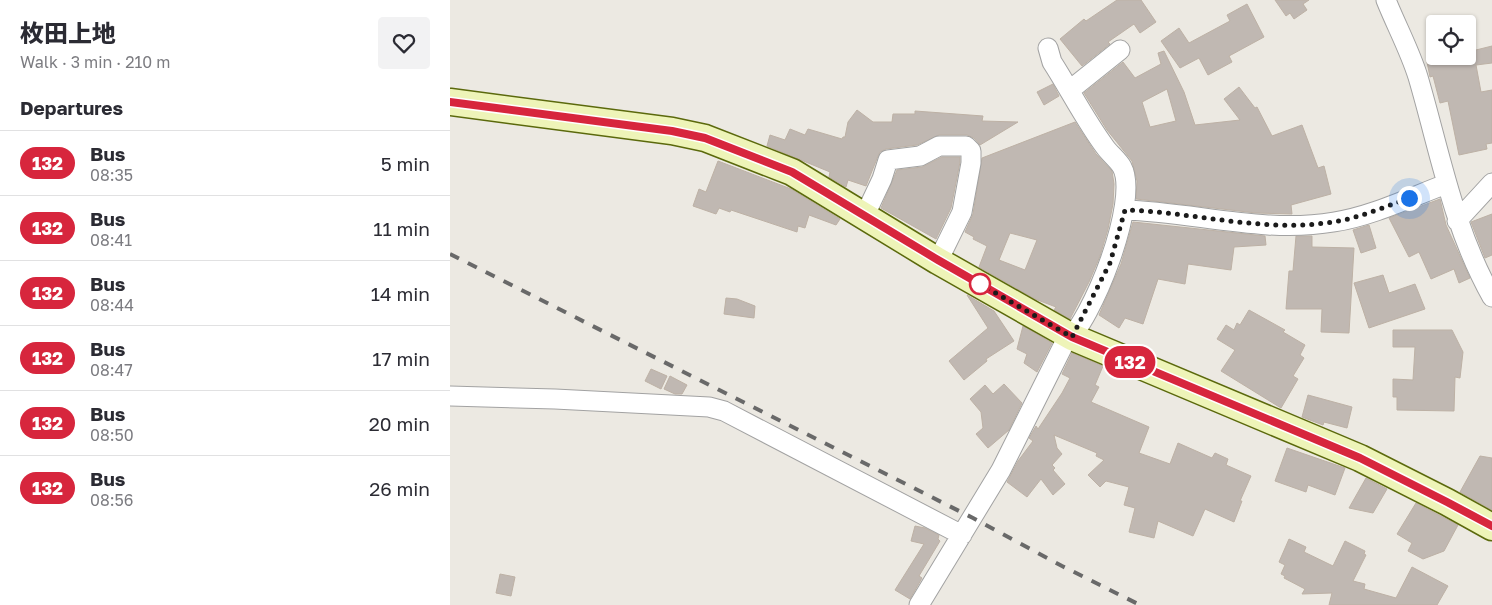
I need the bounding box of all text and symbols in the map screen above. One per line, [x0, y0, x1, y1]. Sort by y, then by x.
map controls [1426, 15, 1476, 65]
button: locate [1426, 15, 1476, 65]
button: heart [378, 17, 430, 69]
text: 枚田上地 [20, 18, 116, 47]
text: Walk · 3 min · 210 m [20, 52, 170, 72]
text: Departures [20, 96, 123, 119]
text: Bus [90, 142, 125, 165]
text: 132 [32, 152, 63, 174]
text: 5 min [381, 152, 430, 175]
text: 08:35 [90, 165, 133, 185]
your location [1397, 186, 1422, 211]
text: Bus [90, 207, 125, 230]
text: 132 [32, 217, 63, 239]
text: 11 min [373, 217, 430, 240]
text: 08:41 [90, 230, 132, 250]
text: Bus [90, 272, 125, 295]
unlabelled marker [969, 273, 991, 295]
text: 132 [32, 282, 63, 304]
text: 14 min [371, 282, 430, 305]
text: 08:44 [90, 295, 134, 315]
text: Bus [90, 337, 125, 360]
line badge: 132 [1101, 346, 1159, 378]
text: 132 [32, 347, 63, 369]
text: 17 min [372, 347, 430, 370]
text: 132 [1114, 351, 1146, 373]
text: 08:47 [90, 360, 133, 380]
text: Bus [90, 402, 125, 425]
text: 132 [32, 412, 63, 434]
text: 20 min [369, 412, 430, 435]
text: 08:50 [90, 425, 134, 445]
text: Bus [90, 467, 125, 490]
text: 132 [32, 477, 63, 499]
text: 26 min [369, 477, 430, 500]
text: 08:56 [90, 490, 133, 510]

